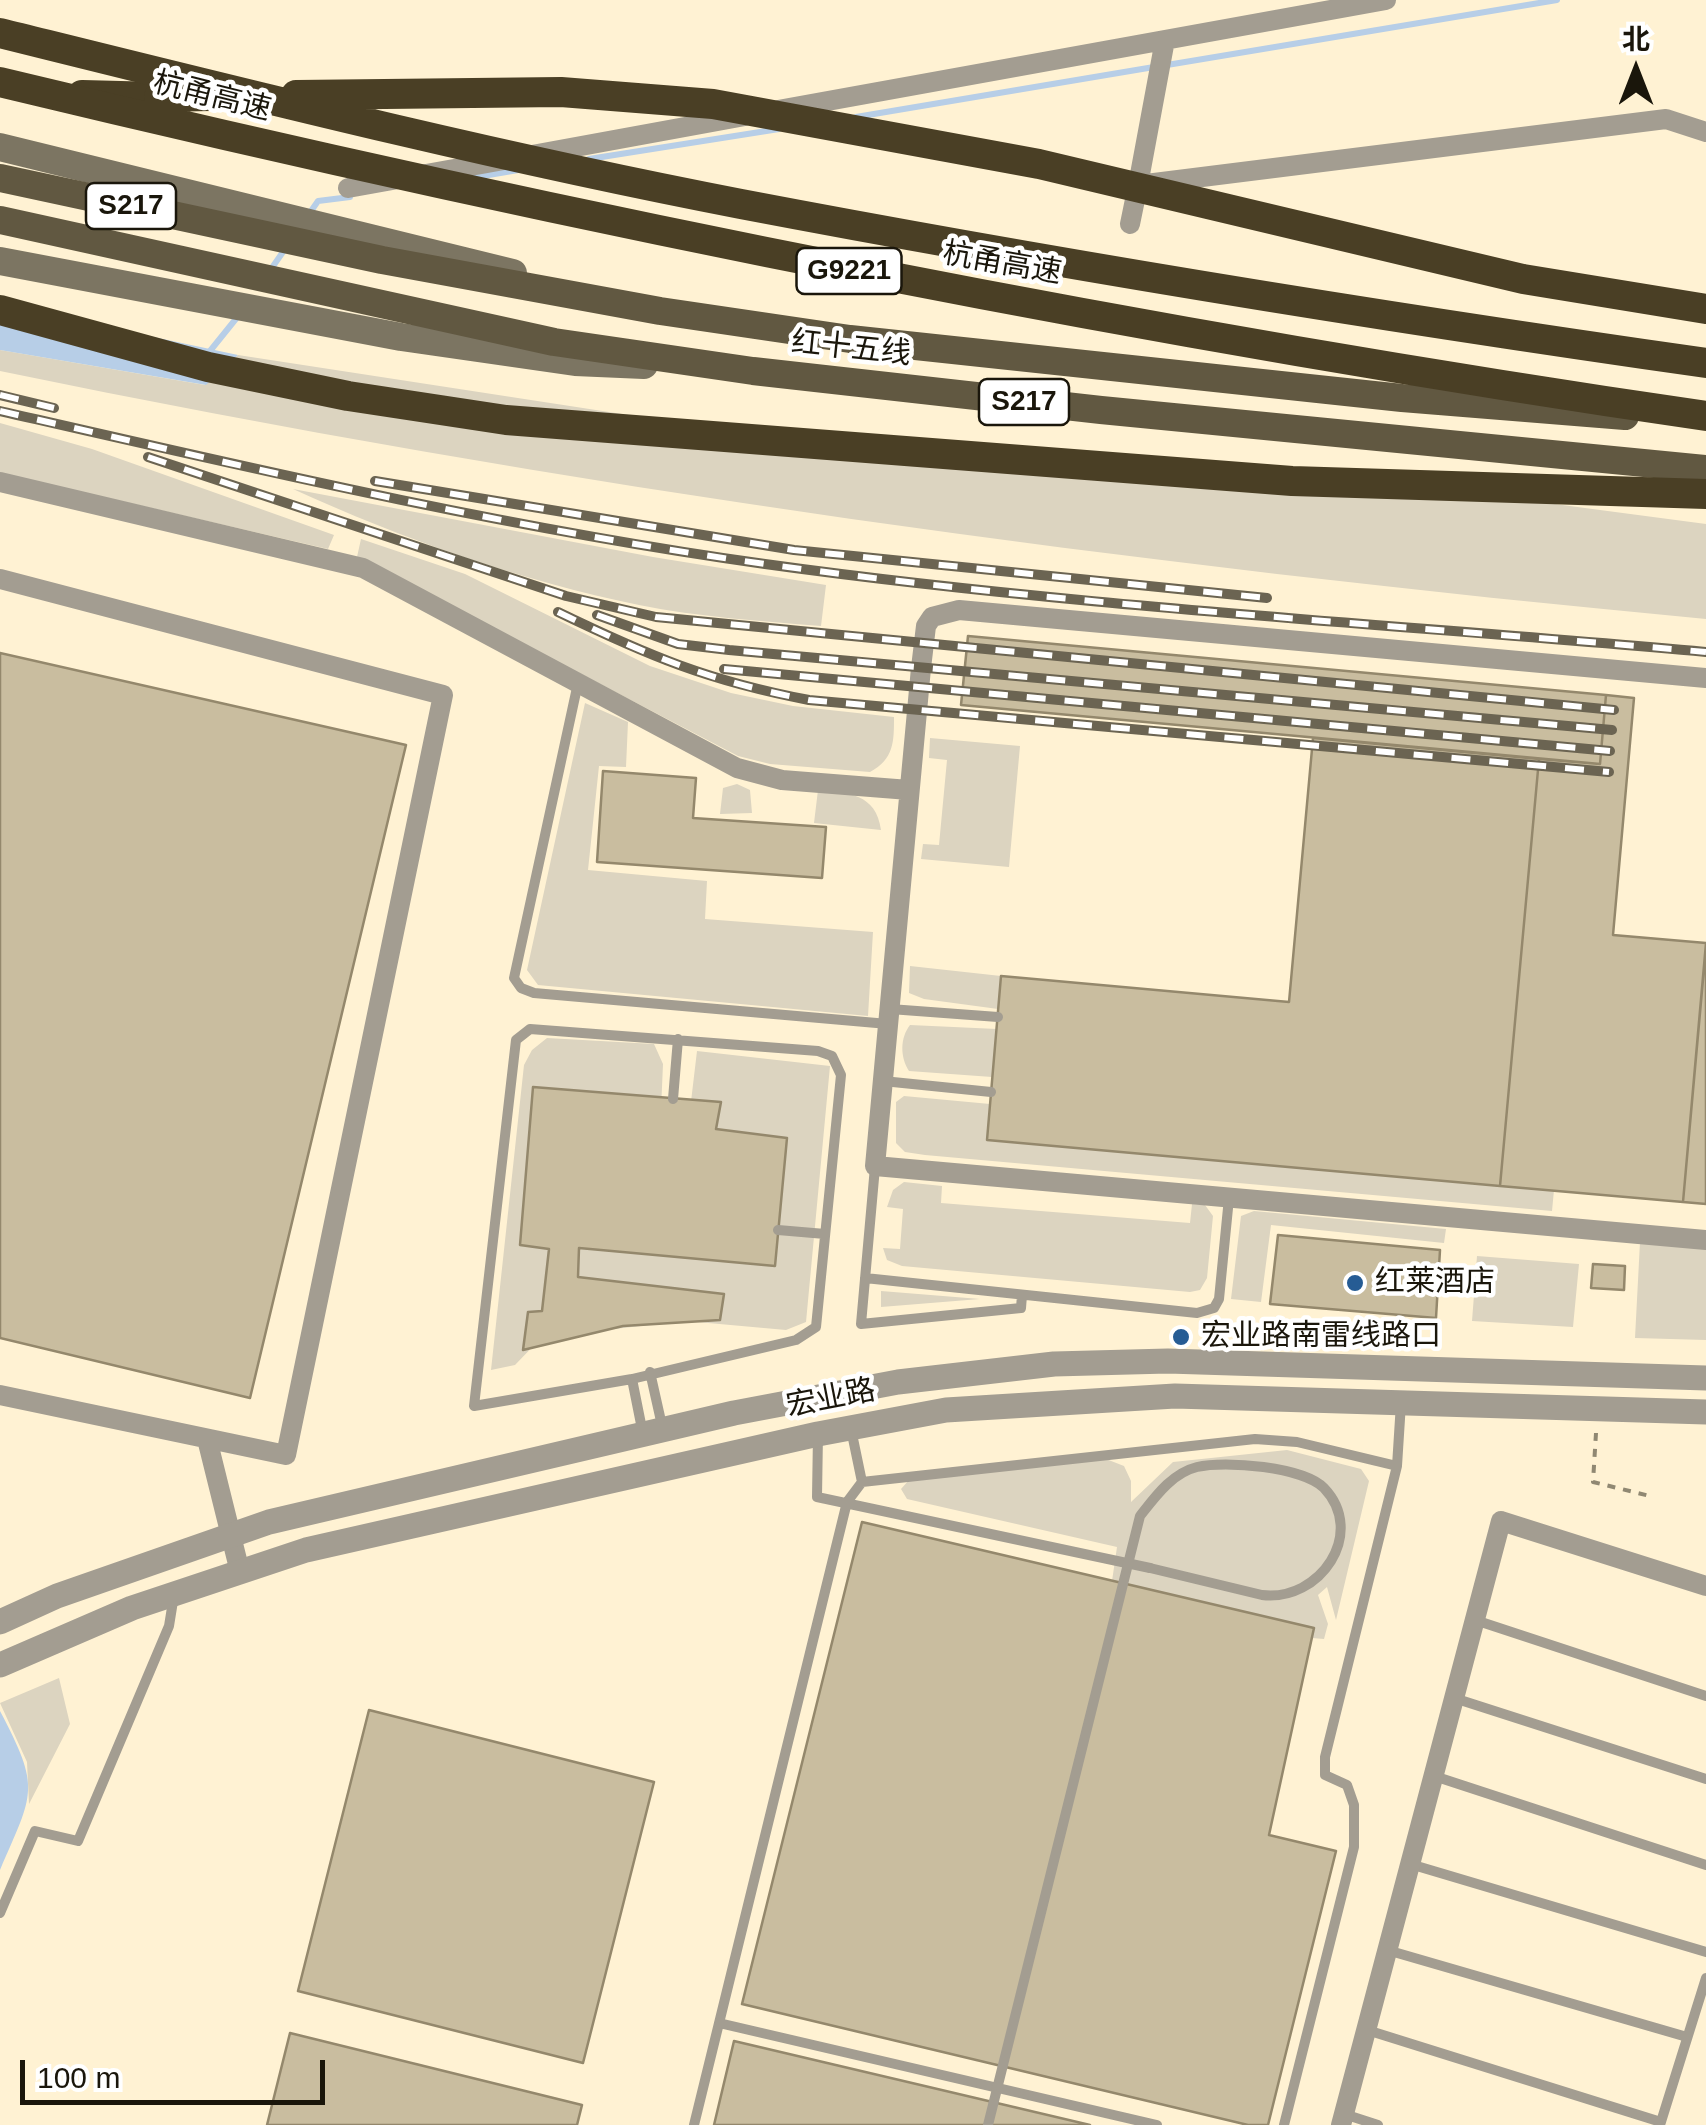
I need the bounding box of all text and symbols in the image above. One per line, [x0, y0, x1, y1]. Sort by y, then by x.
north arrow [1586, 20, 1686, 120]
text: 北 [1622, 24, 1650, 55]
street label: 杭甬高速 [149, 65, 275, 129]
road number: S217 [86, 183, 176, 229]
street label: 杭甬高速 [940, 236, 1064, 292]
road number: G9221 [796, 248, 902, 294]
street label: 红十五线 [789, 325, 913, 373]
road number: S217 [979, 379, 1069, 425]
place label: 红莱酒店 [1375, 1265, 1495, 1301]
marker: 红莱酒店 [1344, 1272, 1366, 1294]
place label: 宏业路南雷线路口 [1201, 1319, 1441, 1355]
marker: 宏业路南雷线路口 [1170, 1326, 1192, 1348]
street label: 宏业路 [783, 1373, 879, 1425]
scale bar [25, 2040, 330, 2102]
text: 100 m [37, 2061, 120, 2094]

